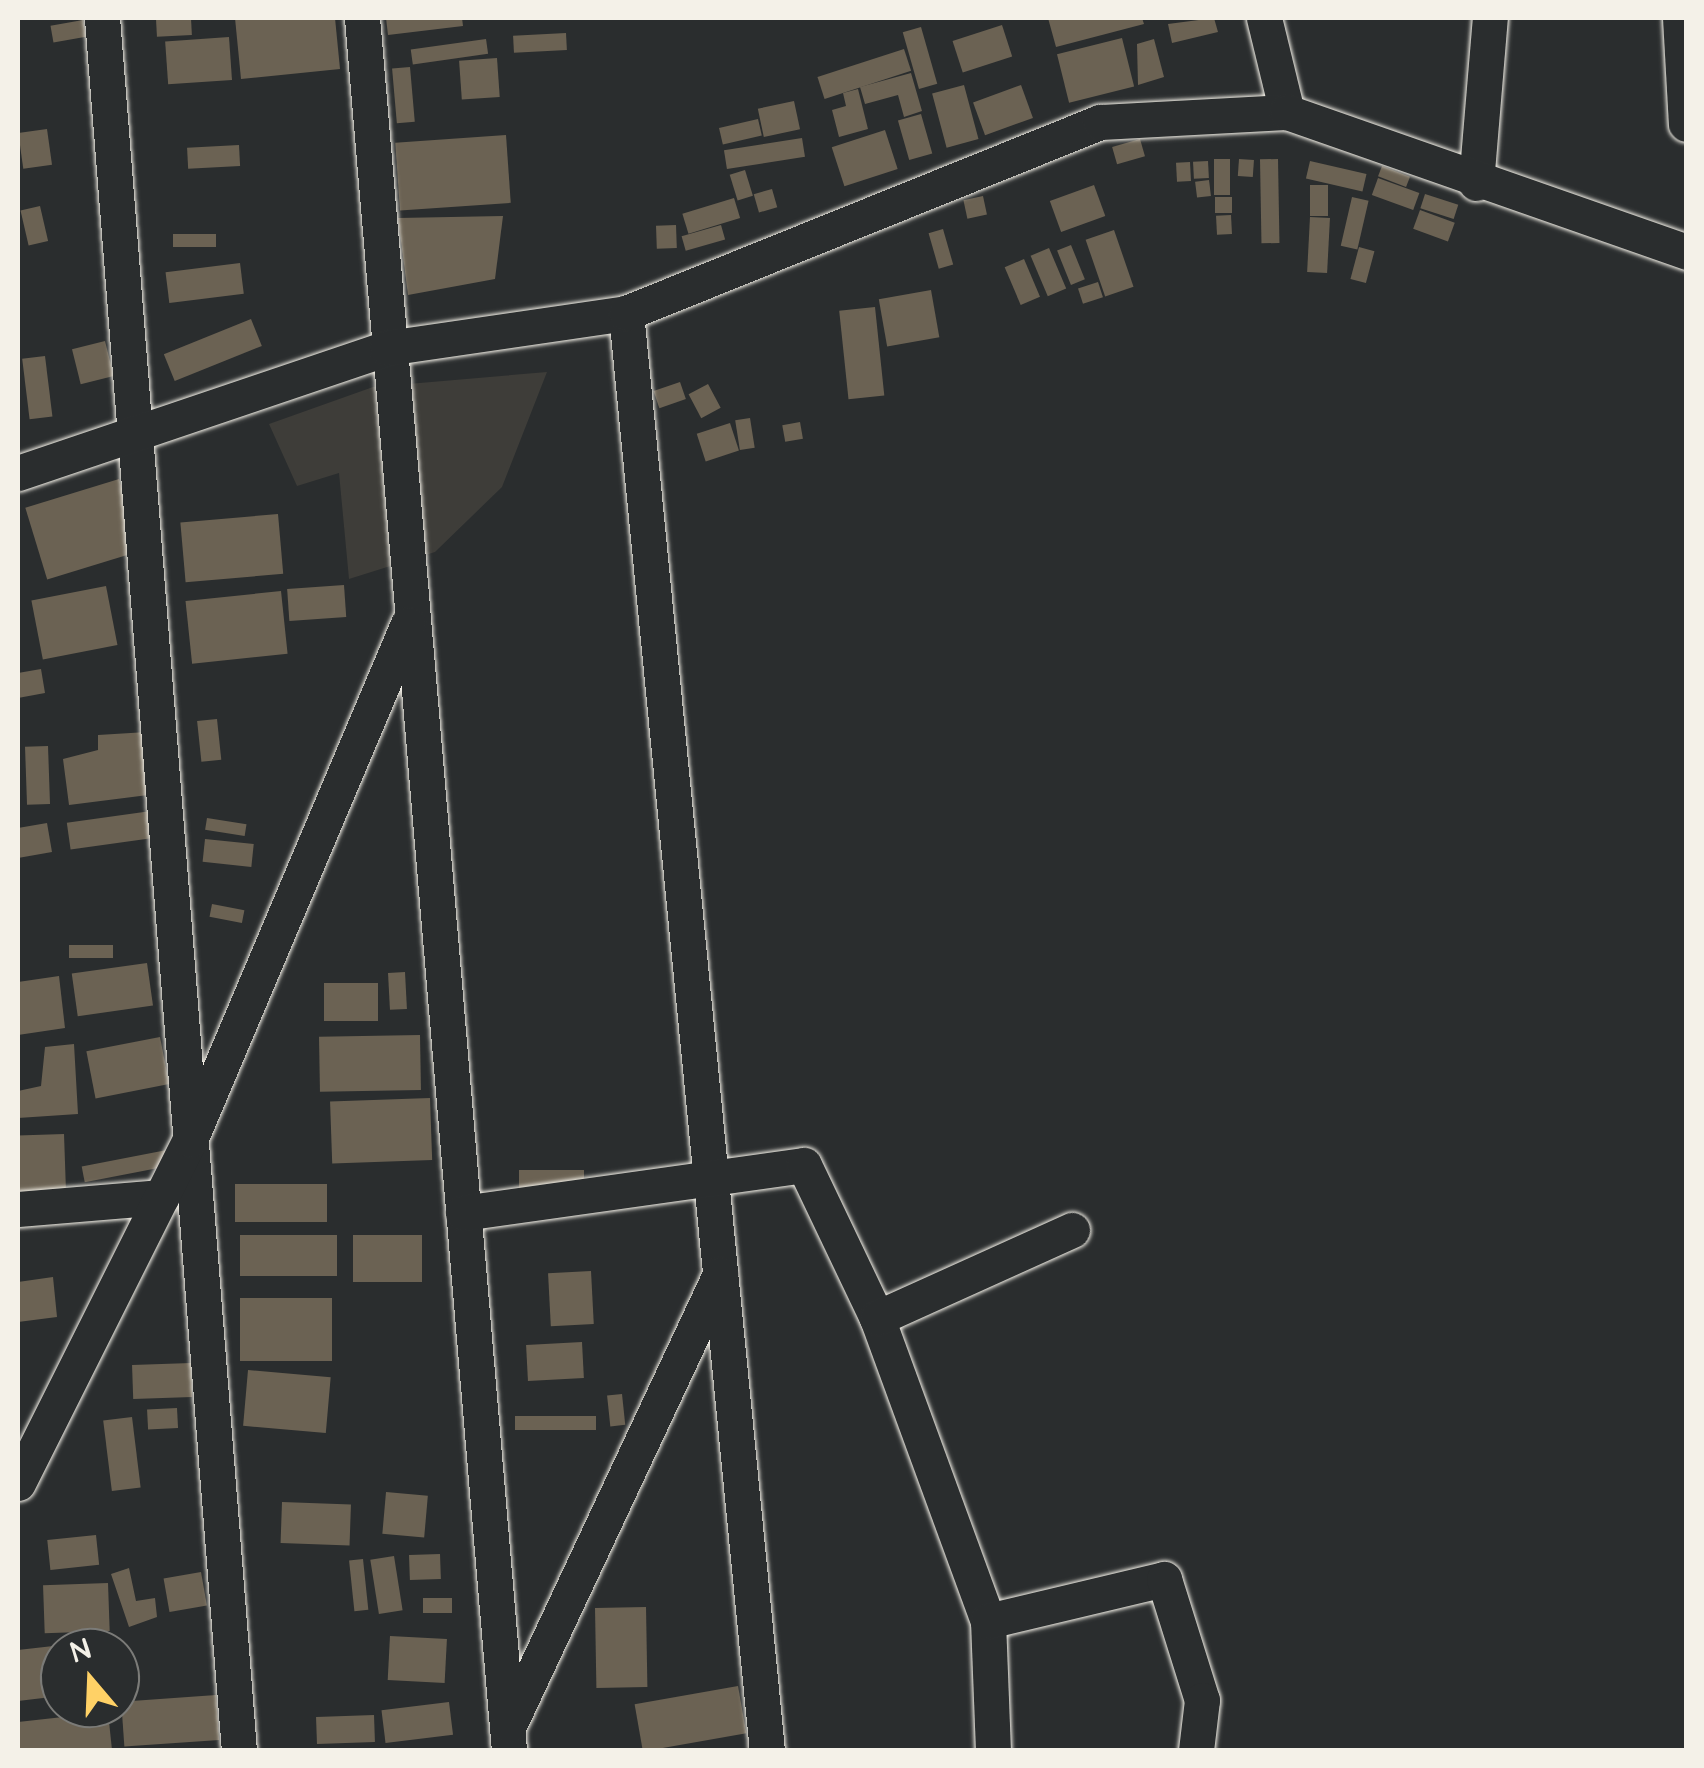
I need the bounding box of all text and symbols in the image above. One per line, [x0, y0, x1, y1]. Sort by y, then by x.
north arrow [40, 1628, 140, 1728]
text: N [66, 1630, 95, 1672]

